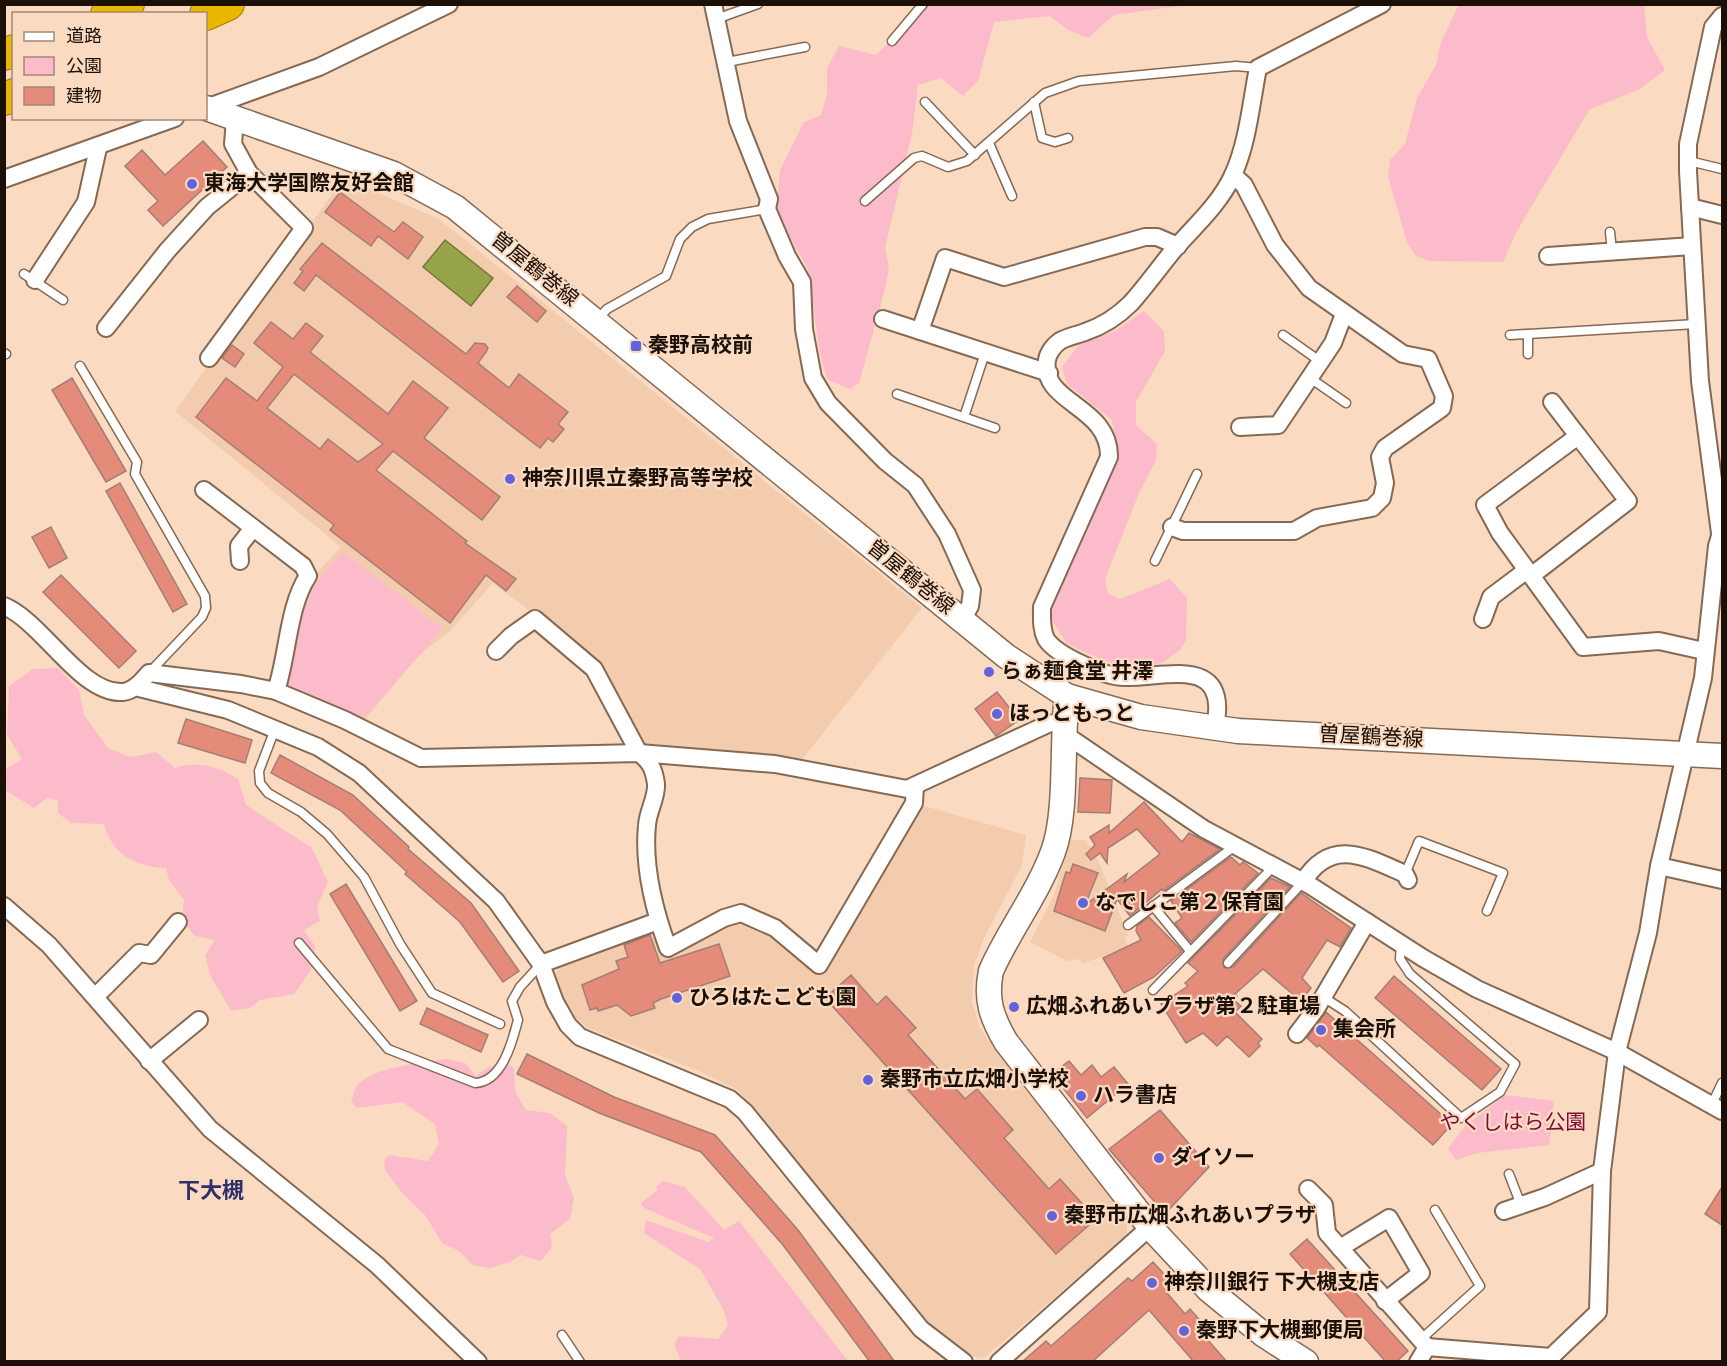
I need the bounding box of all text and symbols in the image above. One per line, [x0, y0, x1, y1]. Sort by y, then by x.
legend [12, 12, 207, 120]
text: 道路 [66, 26, 102, 49]
text: 公園 [66, 56, 102, 79]
text: 建物 [66, 86, 102, 109]
place label: 東海大学国際友好会館 [204, 171, 414, 198]
marker: 東海大学国際友好会館 [185, 177, 199, 191]
street label: 曽屋鶴巻線 [485, 226, 583, 314]
place label: 秦野高校前 [648, 333, 753, 360]
marker: 秦野高校前 [629, 339, 643, 353]
place label: 神奈川県立秦野高等学校 [522, 466, 753, 493]
marker: 神奈川県立秦野高等学校 [503, 472, 517, 486]
street label: 曽屋鶴巻線 [861, 534, 959, 622]
place label: らぁ麺食堂 井澤 [1001, 659, 1153, 686]
marker: らぁ麺食堂 井澤 [982, 665, 996, 679]
place label: ほっともっと [1009, 701, 1135, 728]
marker: ほっともっと [990, 707, 1004, 721]
street label: 曽屋鶴巻線 [1318, 722, 1424, 754]
place label: なでしこ第２保育園 [1095, 890, 1284, 917]
marker: なでしこ第２保育園 [1076, 896, 1090, 910]
place label: ひろはたこども園 [689, 985, 857, 1012]
marker: ひろはたこども園 [670, 991, 684, 1005]
place label: 広畑ふれあいプラザ第２駐車場 [1026, 994, 1320, 1021]
marker: 広畑ふれあいプラザ第２駐車場 [1007, 1000, 1021, 1014]
place label: 集会所 [1333, 1017, 1396, 1044]
marker: 集会所 [1314, 1023, 1328, 1037]
place label: 秦野市立広畑小学校 [880, 1067, 1069, 1094]
marker: 秦野市立広畑小学校 [861, 1073, 875, 1087]
place label: ハラ書店 [1093, 1083, 1177, 1110]
marker: ハラ書店 [1074, 1089, 1088, 1103]
park label: やくしはら公園 [1440, 1110, 1587, 1137]
place label: ダイソー [1171, 1145, 1255, 1172]
marker: ダイソー [1152, 1151, 1166, 1165]
district label: 下大槻 [178, 1179, 244, 1206]
place label: 秦野市広畑ふれあいプラザ [1064, 1203, 1316, 1230]
marker: 秦野市広畑ふれあいプラザ [1045, 1209, 1059, 1223]
place label: 神奈川銀行 下大槻支店 [1164, 1270, 1379, 1297]
marker: 神奈川銀行 下大槻支店 [1145, 1276, 1159, 1290]
place label: 秦野下大槻郵便局 [1196, 1318, 1364, 1345]
marker: 秦野下大槻郵便局 [1177, 1324, 1191, 1338]

